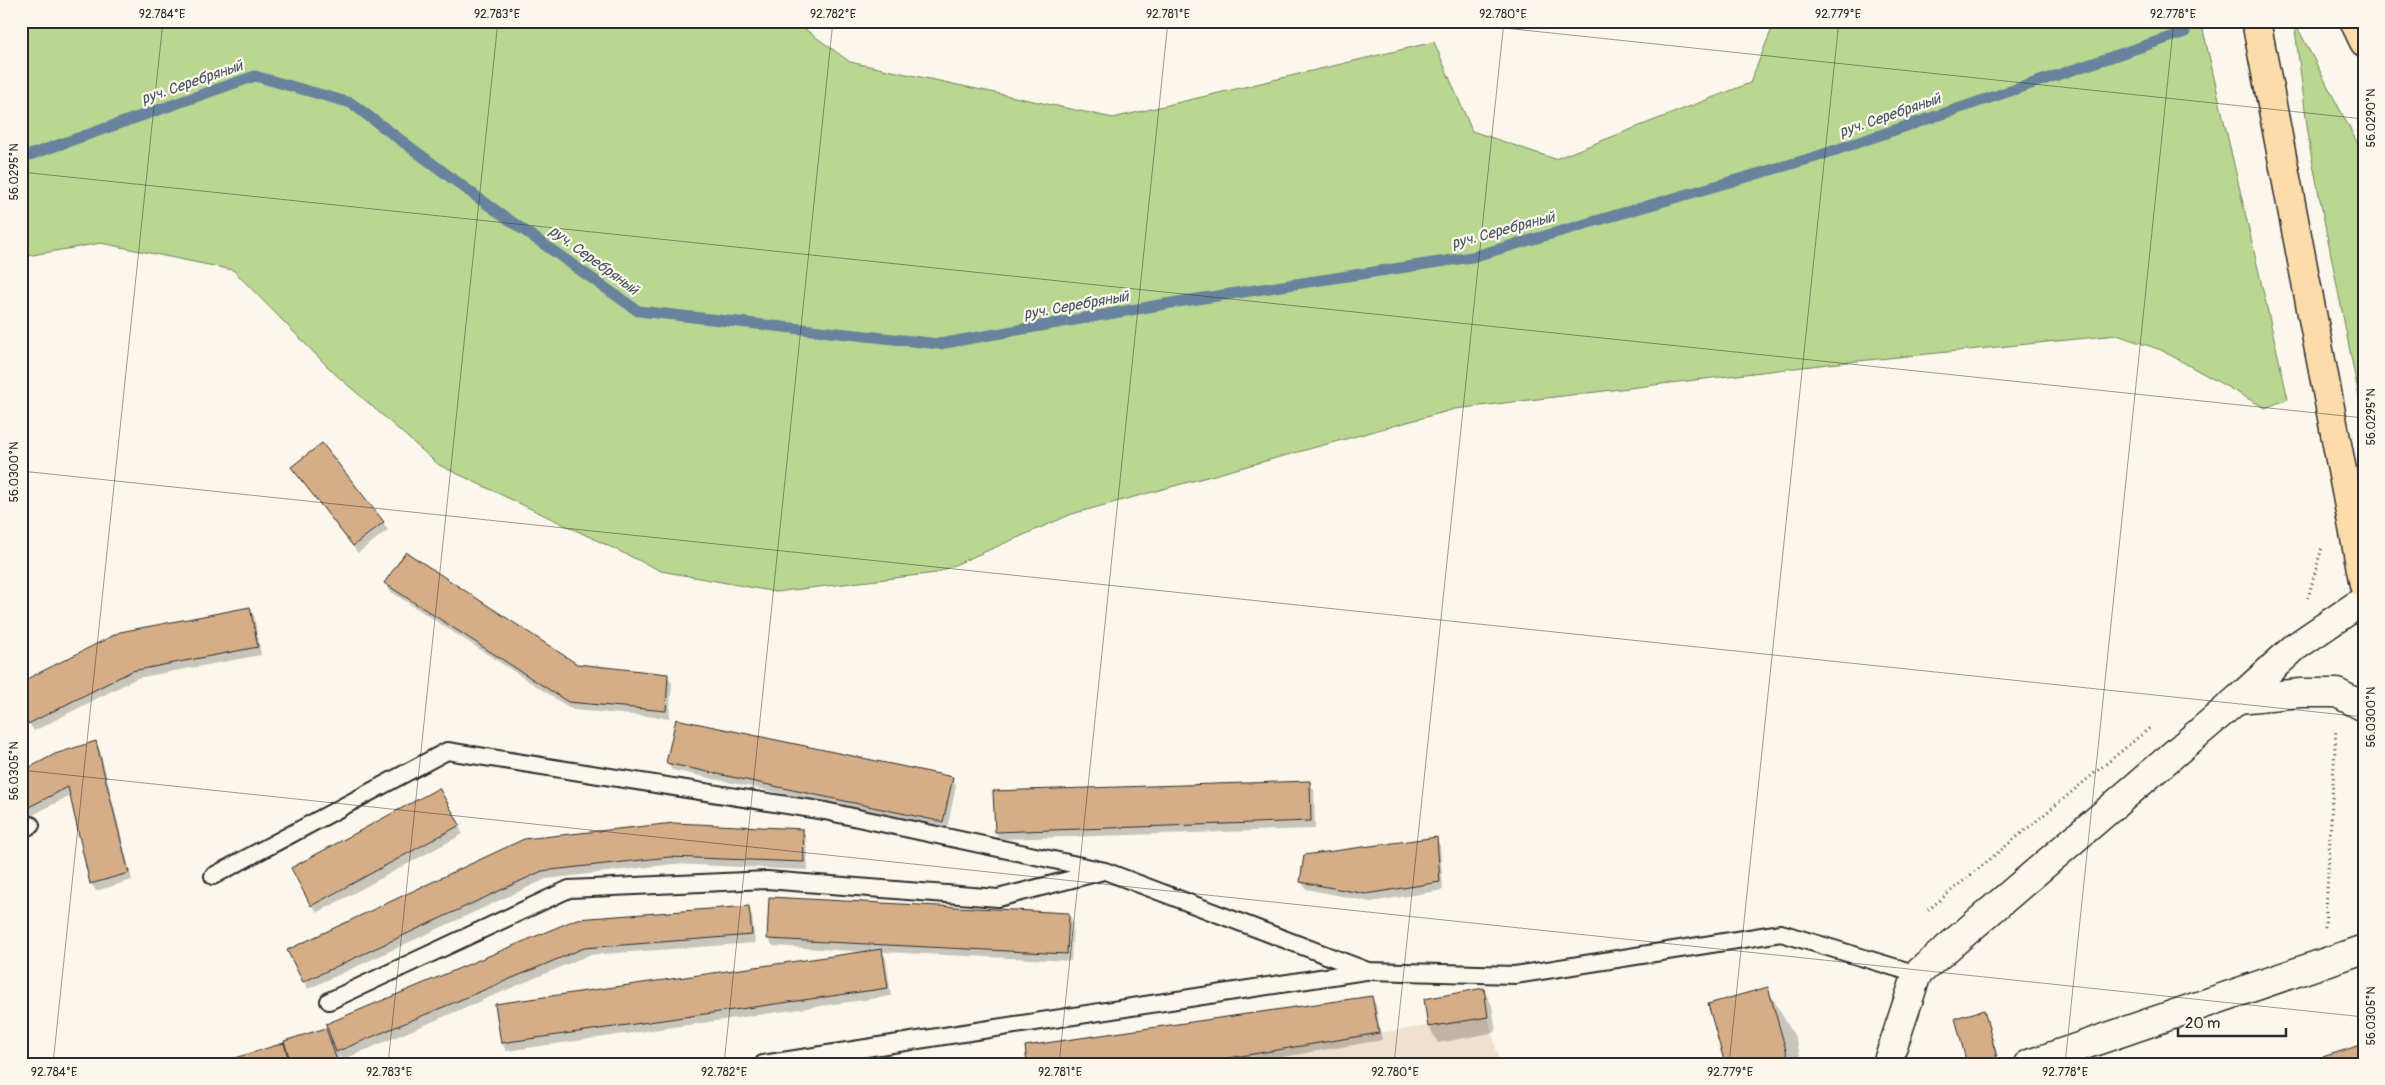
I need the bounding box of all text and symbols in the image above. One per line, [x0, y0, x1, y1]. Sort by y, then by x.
text: 92.784°E [139, 7, 185, 22]
text: 92.783°E [474, 7, 520, 22]
text: 92.782°E [810, 7, 856, 22]
text: 92.781°E [1146, 7, 1190, 22]
text: 92.780°E [1479, 7, 1527, 22]
text: 92.779°E [1815, 7, 1861, 22]
text: 92.778°E [2150, 7, 2196, 22]
water label: руч. Серебряный [139, 56, 247, 109]
water label: руч. Серебряный [1837, 89, 1945, 142]
text: 56.0290°N [2364, 89, 2379, 147]
text: 56.0295°N [7, 143, 22, 201]
water label: руч. Серебряный [1450, 207, 1558, 253]
water label: руч. Серебряный [545, 222, 644, 300]
water label: руч. Серебряный [1022, 287, 1132, 324]
text: 56.0295°N [2364, 388, 2379, 446]
text: 56.0300°N [7, 442, 22, 502]
text: 56.0300°N [2364, 687, 2379, 747]
text: 56.0305°N [7, 741, 22, 801]
text: 56.0305°N [2364, 986, 2379, 1046]
scale bar [2178, 1005, 2285, 1037]
text: 20 m [2185, 1014, 2220, 1033]
text: 92.784°E [31, 1065, 77, 1080]
text: 92.783°E [366, 1065, 412, 1080]
text: 92.782°E [701, 1065, 747, 1080]
text: 92.781°E [1038, 1065, 1082, 1080]
text: 92.780°E [1371, 1065, 1419, 1080]
text: 92.779°E [1707, 1065, 1753, 1080]
text: 92.778°E [2042, 1065, 2088, 1080]

